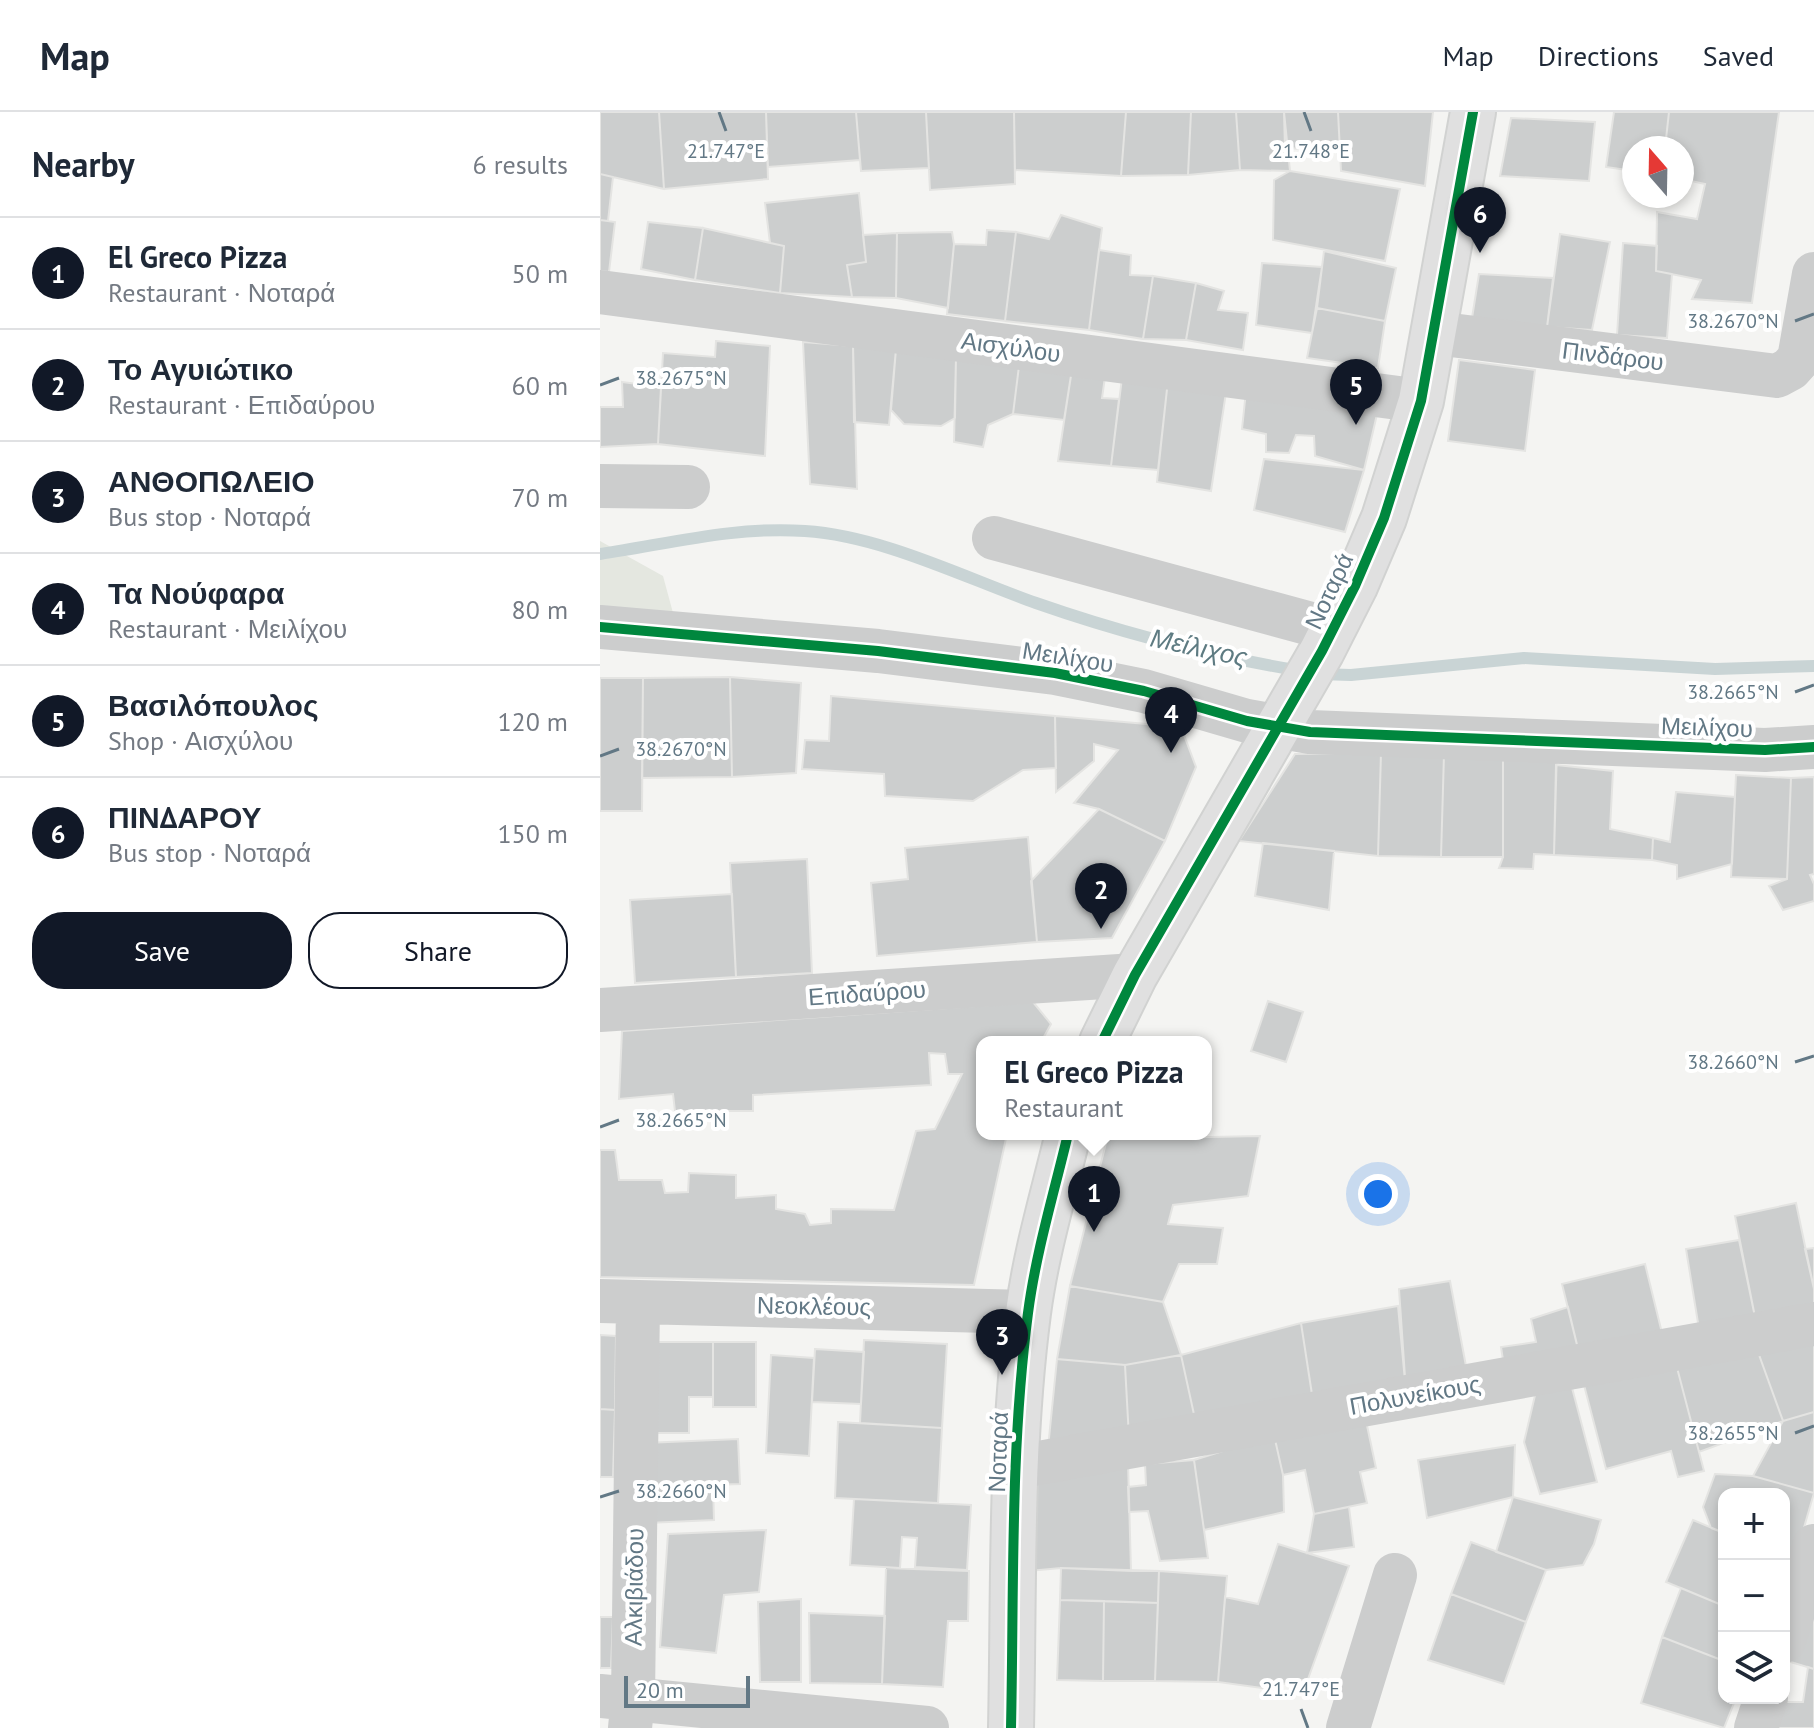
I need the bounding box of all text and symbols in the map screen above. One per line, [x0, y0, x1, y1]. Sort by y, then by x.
text: Map [40, 31, 110, 80]
text: Map [1443, 37, 1494, 74]
text: Directions [1538, 37, 1659, 74]
text: Saved [1703, 37, 1774, 74]
north arrow [1622, 136, 1694, 208]
text: 21.747°E [687, 138, 765, 164]
text: 21.748°E [1272, 138, 1350, 164]
text: Nearby [32, 142, 134, 186]
text: 6 results [473, 148, 568, 181]
pin: 6 [1454, 187, 1506, 253]
text: El Greco Pizza [108, 237, 287, 276]
text: 1 [51, 257, 65, 290]
text: 50 m [512, 257, 568, 290]
text: Restaurant · Νοταρά [108, 276, 335, 309]
text: 38.2670°N [1687, 308, 1779, 334]
street label: Αισχύλου [959, 325, 1063, 369]
street label: Πινδάρου [1560, 334, 1666, 378]
text: Το Αγυιώτικο [108, 349, 293, 388]
pin: 5 [1330, 359, 1382, 425]
text: 38.2675°N [635, 365, 727, 391]
text: 2 [51, 369, 65, 402]
text: 60 m [512, 369, 568, 402]
text: Restaurant · Επιδαύρου [108, 388, 375, 421]
text: ΑΝΘΟΠΩΛΕΙΟ [108, 461, 315, 500]
text: 3 [51, 481, 65, 514]
text: 70 m [512, 481, 568, 514]
text: Bus stop · Νοταρά [108, 500, 311, 533]
street label: Νοταρά [1298, 548, 1360, 634]
text: Τα Νούφαρα [108, 573, 285, 612]
text: 4 [51, 593, 65, 626]
text: 80 m [512, 593, 568, 626]
text: Restaurant · Μειλίχου [108, 612, 347, 645]
water label: Μείλιχος [1147, 621, 1251, 673]
street label: Μειλίχου [1020, 635, 1116, 679]
text: 38.2665°N [1687, 679, 1779, 705]
text: Βασιλόπουλος [108, 685, 319, 724]
pin: 4 [1145, 687, 1197, 753]
text: 5 [51, 705, 65, 738]
text: 120 m [497, 705, 568, 738]
street label: Μειλίχου [1661, 710, 1753, 744]
text: Shop · Αισχύλου [108, 724, 293, 757]
text: 38.2670°N [635, 736, 727, 762]
text: ΠΙΝΔΑΡΟΥ [108, 797, 261, 836]
text: 6 [51, 817, 65, 850]
text: 150 m [497, 817, 568, 850]
text: Bus stop · Νοταρά [108, 836, 311, 869]
pin: 2 [1075, 863, 1127, 929]
button: Save [32, 912, 292, 989]
button: Share [308, 912, 568, 989]
street label: Επιδαύρου [807, 973, 927, 1013]
popup [976, 1036, 1212, 1140]
text: 38.2660°N [1687, 1049, 1779, 1075]
text: El Greco Pizza [1004, 1052, 1184, 1091]
text: Restaurant [1004, 1091, 1123, 1124]
text: 38.2665°N [635, 1107, 727, 1133]
pin: 1 [1068, 1166, 1120, 1232]
your location [1358, 1174, 1398, 1214]
street label: Νεοκλέους [757, 1290, 871, 1322]
pin: 3 [976, 1309, 1028, 1375]
street label: Πολυνείκους [1347, 1368, 1483, 1422]
street label: Νοταρά [981, 1411, 1015, 1493]
text: 38.2655°N [1687, 1420, 1779, 1446]
text: 38.2660°N [635, 1478, 727, 1504]
map controls [1718, 1488, 1790, 1704]
button: + [1718, 1488, 1790, 1560]
street label: Αλκιβιάδου [617, 1528, 651, 1646]
button: − [1718, 1560, 1790, 1632]
button: layers [1718, 1632, 1790, 1704]
scale bar [624, 1672, 750, 1708]
text: 20 m [636, 1676, 684, 1704]
text: 21.747°E [1262, 1676, 1340, 1702]

